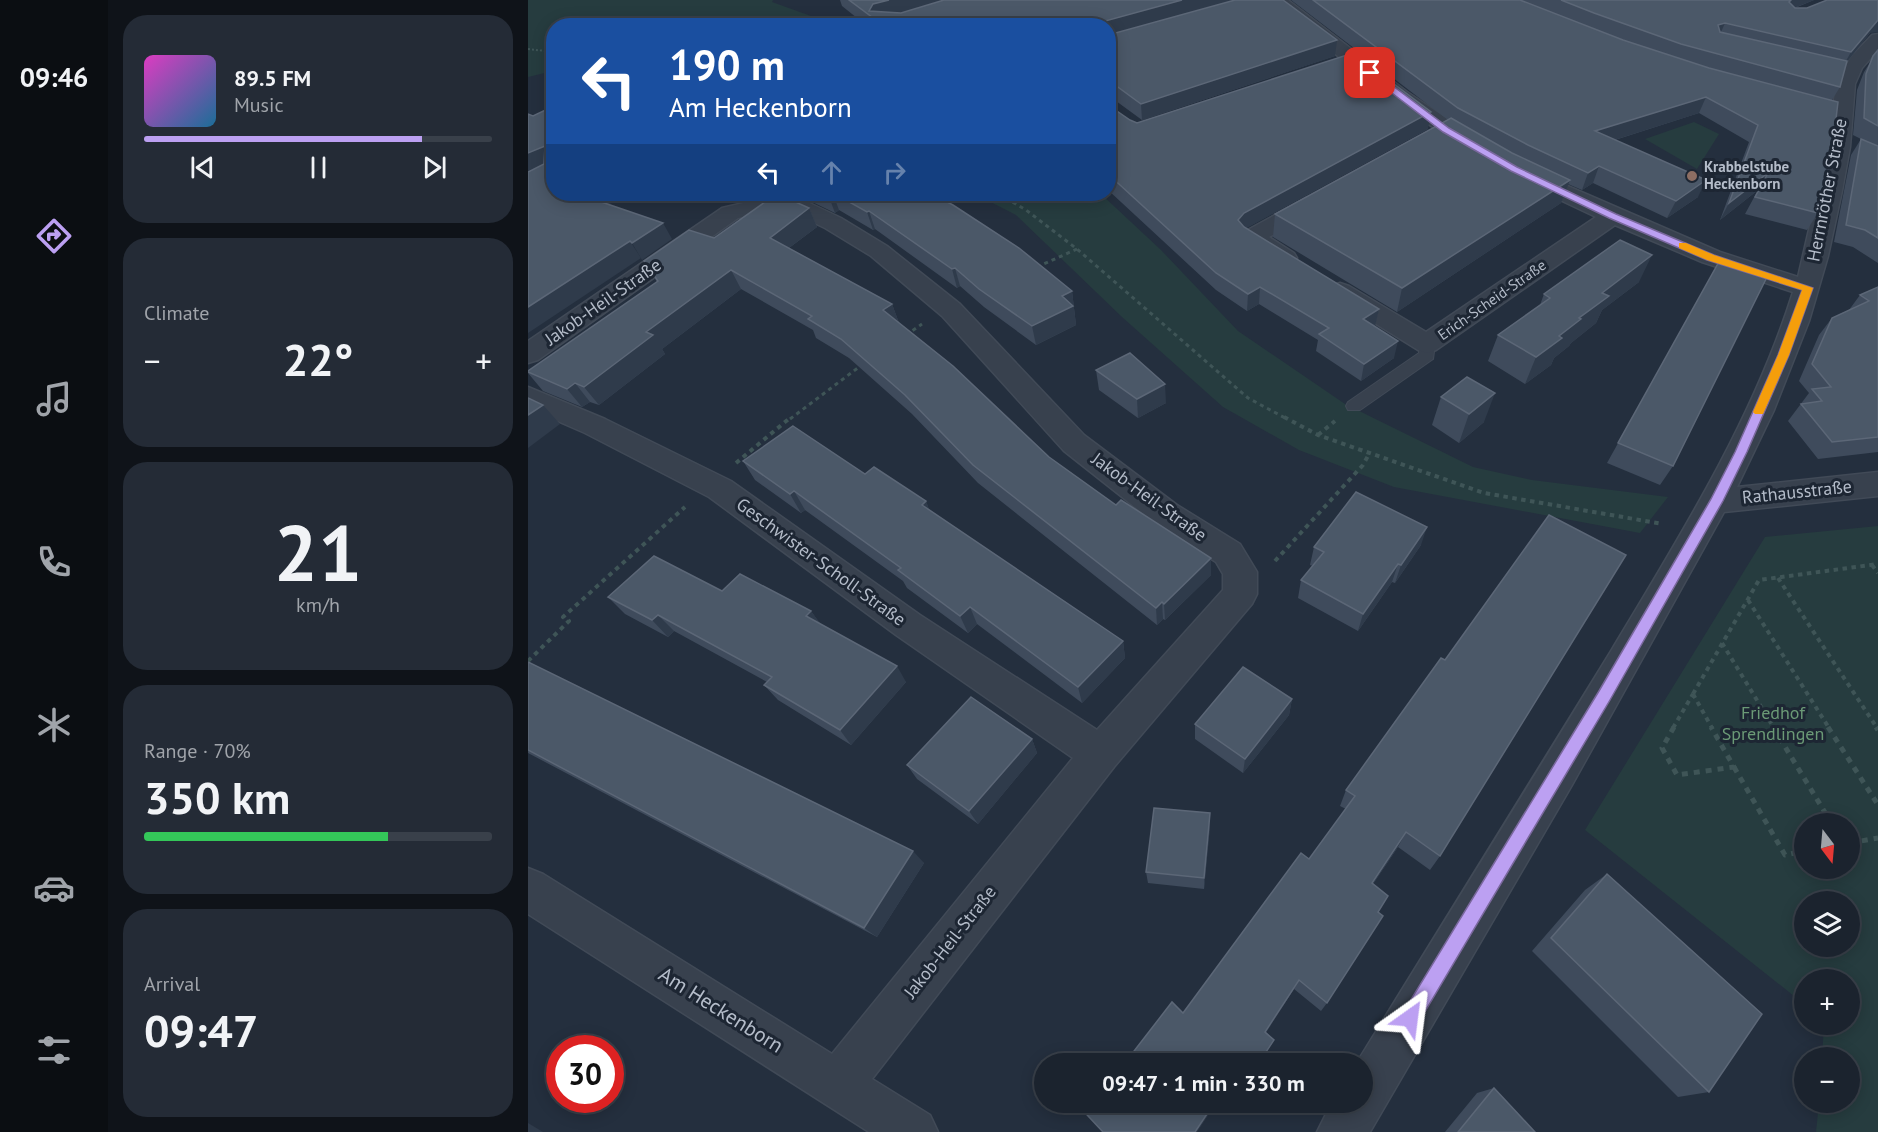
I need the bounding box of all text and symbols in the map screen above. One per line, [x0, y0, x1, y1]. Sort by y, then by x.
text: 190 m [669, 37, 785, 92]
icon: left [570, 42, 648, 120]
pin [1344, 47, 1395, 98]
icon: arrive [1353, 56, 1386, 89]
text: 09:46 [20, 60, 88, 94]
text: 89.5 FM [234, 64, 311, 92]
text: Am Heckenborn [669, 90, 852, 124]
text: Music [234, 92, 283, 118]
street label: Herrnröther Straße [1801, 116, 1852, 264]
icon: previous [186, 151, 219, 184]
icon: pause [302, 151, 335, 184]
icon: next [418, 151, 451, 184]
icon: left [752, 156, 785, 189]
icon: ahead [815, 156, 848, 189]
icon: right [878, 156, 911, 189]
place label: Krabbelstube Heckenborn [1704, 157, 1789, 193]
marker: Krabbelstube Heckenborn [1685, 169, 1699, 183]
icon: directions [33, 215, 75, 257]
street label: Jakob-Heil-Straße [539, 253, 665, 351]
street label: Erich-Scheid-Straße [1434, 255, 1549, 344]
text: Climate [144, 300, 210, 326]
text: 22° [283, 330, 353, 388]
text: − [144, 339, 161, 382]
text: + [475, 339, 492, 382]
icon: music [33, 378, 75, 420]
street label: Jakob-Heil-Straße [1086, 447, 1211, 546]
street label: Rathausstraße [1741, 474, 1853, 509]
street label: Geschwister-Scholl-Straße [732, 492, 910, 631]
text: 21 [274, 502, 362, 603]
icon: phone [33, 541, 75, 583]
text: km/h [296, 592, 340, 618]
park label: Friedhof Sprendlingen [1722, 701, 1824, 745]
icon: climate [33, 704, 75, 746]
text: Range · 70% [144, 738, 251, 764]
text: 350 km [144, 768, 290, 826]
north arrow [1794, 813, 1860, 879]
map controls [1794, 813, 1860, 1113]
icon: car [33, 867, 75, 909]
street label: Jakob-Heil-Straße [898, 881, 1001, 1003]
button: layers [1794, 891, 1860, 957]
street label: Am Heckenborn [654, 960, 789, 1059]
button: + [1794, 969, 1860, 1035]
text: Arrival [144, 971, 200, 997]
position arrow [1378, 986, 1442, 1050]
text: 09:47 [144, 1001, 258, 1059]
icon: filters [33, 1029, 75, 1071]
speed limit sign: 30 [546, 1035, 624, 1113]
button: − [1794, 1047, 1860, 1113]
text: 09:47 · 1 min · 330 m [1102, 1069, 1305, 1097]

